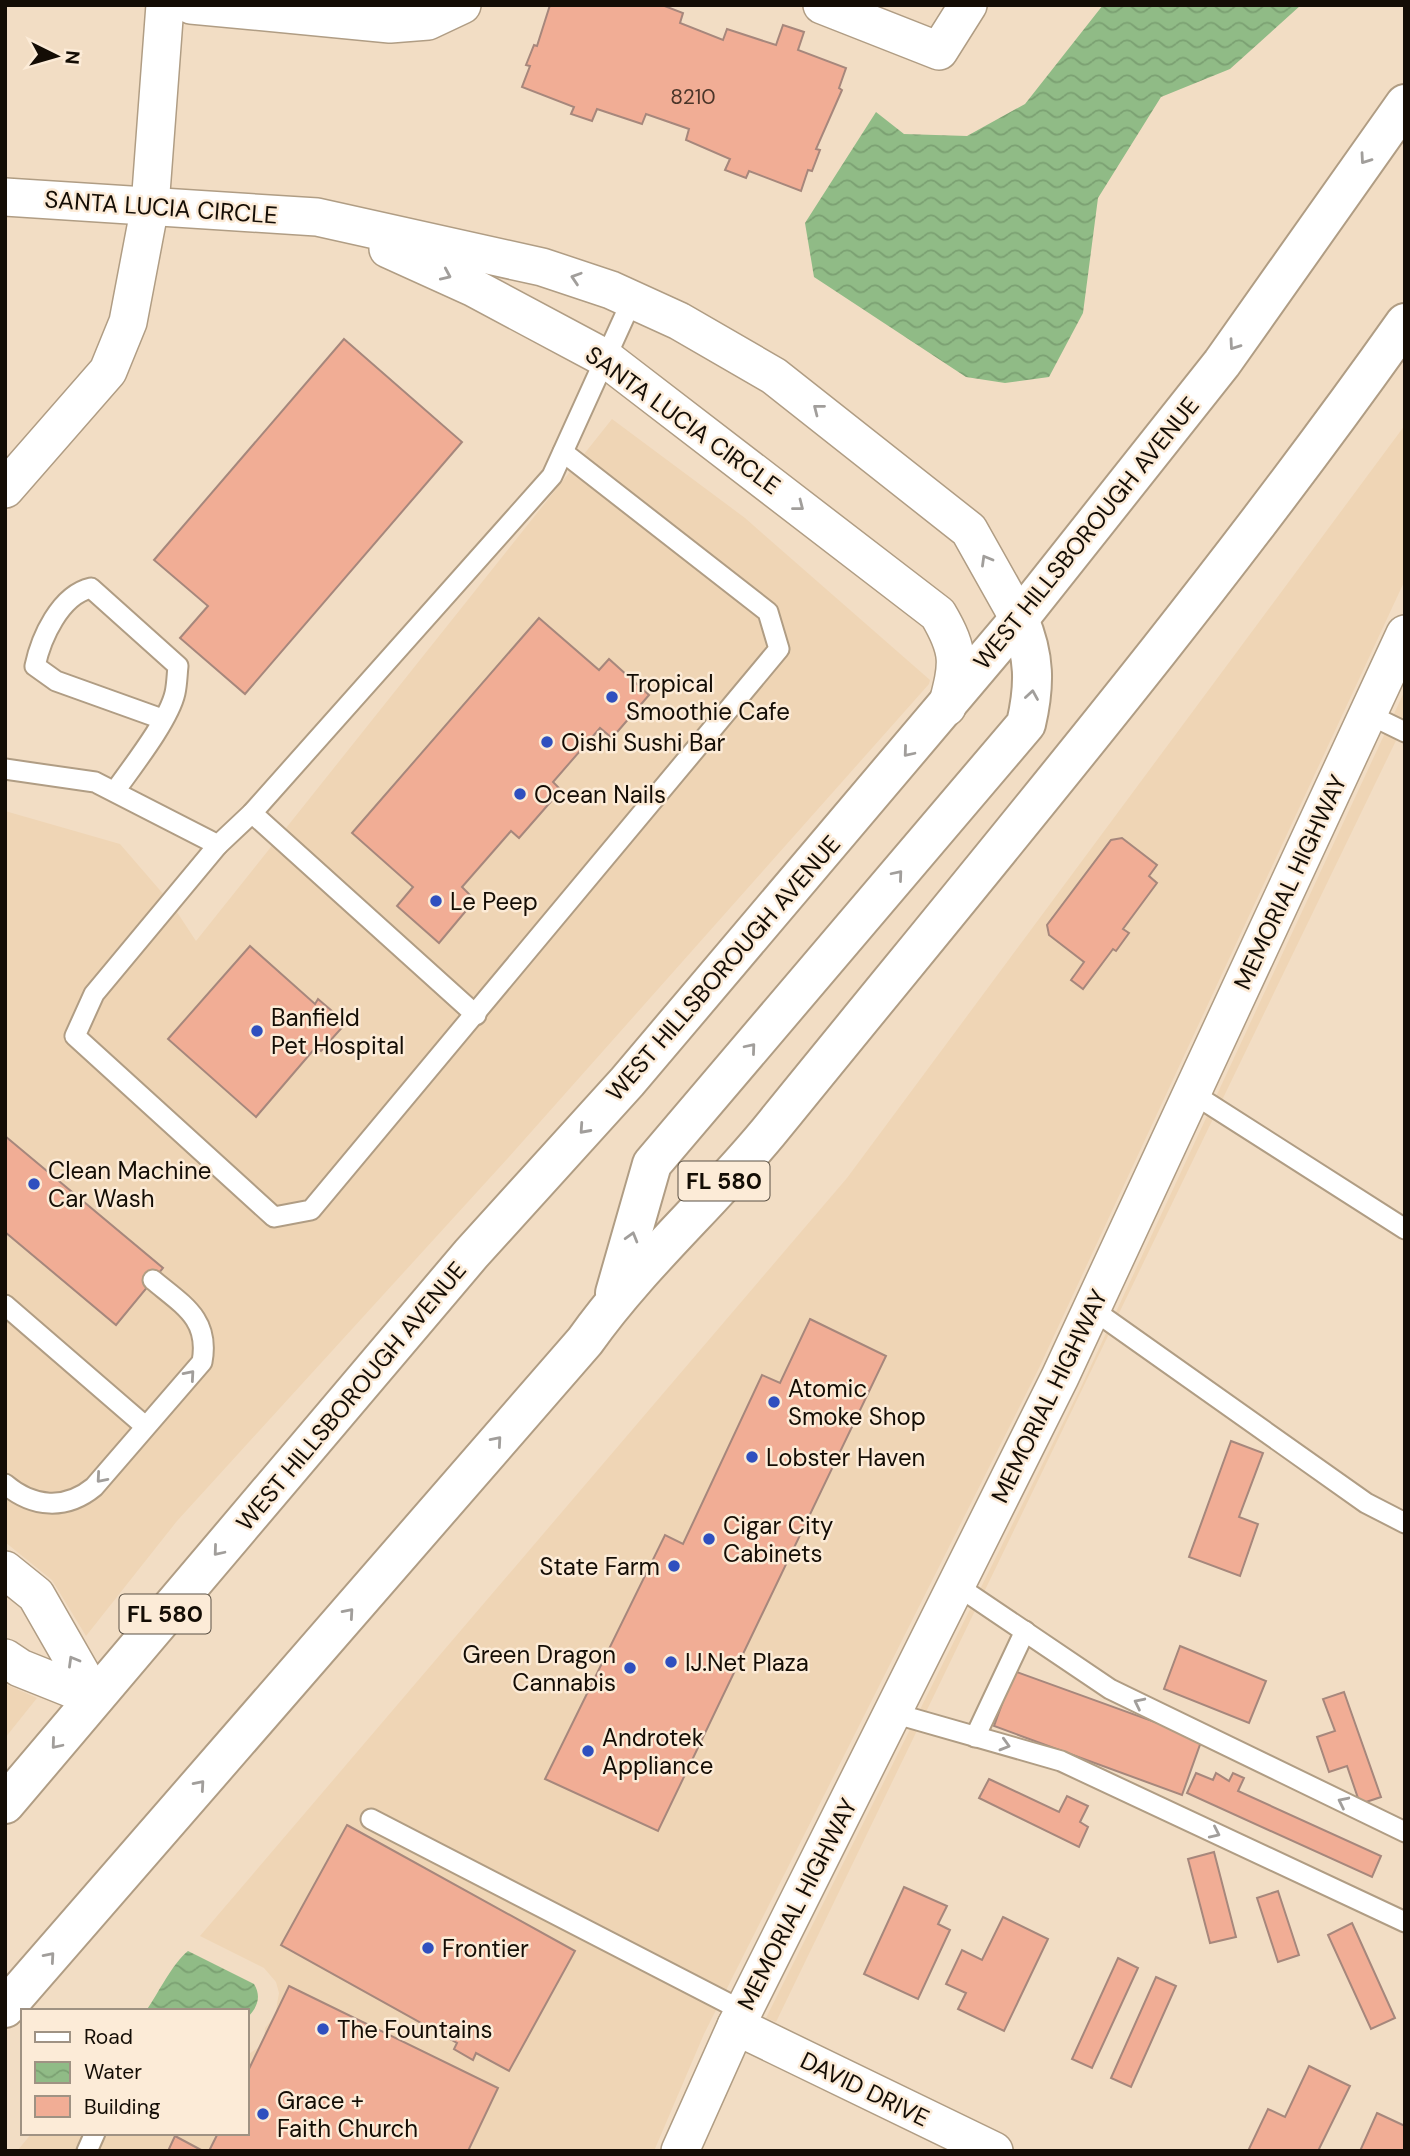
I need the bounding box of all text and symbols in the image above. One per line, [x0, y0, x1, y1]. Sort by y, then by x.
north arrow [21, 21, 91, 91]
text: N [59, 49, 85, 65]
house number: 8210 [670, 83, 716, 111]
one-way arrow [1361, 151, 1373, 164]
street label: SANTA LUCIA CIRCLE [43, 183, 279, 231]
one-way arrow [439, 267, 451, 281]
one-way arrow [570, 272, 583, 286]
one-way arrow [1230, 337, 1242, 350]
street label: SANTA LUCIA CIRCLE [579, 339, 787, 501]
street label: WEST HILLSBOROUGH AVENUE [966, 390, 1206, 676]
one-way arrow [813, 405, 825, 418]
one-way arrow [792, 497, 804, 510]
one-way arrow [981, 554, 994, 567]
place label: Tropical Smoothie Cafe [626, 668, 790, 727]
marker: Tropical Smoothie Cafe [604, 689, 620, 705]
one-way arrow [1024, 689, 1039, 701]
place label: Oishi Sushi Bar [561, 727, 726, 758]
marker: Oishi Sushi Bar [539, 734, 555, 750]
one-way arrow [904, 744, 916, 757]
street label: MEMORIAL HIGHWAY [1227, 770, 1353, 994]
place label: Ocean Nails [534, 779, 666, 810]
marker: Ocean Nails [512, 786, 528, 802]
street label: WEST HILLSBOROUGH AVENUE [599, 829, 847, 1107]
one-way arrow [890, 870, 902, 883]
place label: Le Peep [450, 886, 538, 917]
marker: Le Peep [428, 893, 444, 909]
place label: Banfield Pet Hospital [271, 1002, 404, 1061]
marker: Banfield Pet Hospital [249, 1023, 265, 1039]
one-way arrow [743, 1044, 755, 1057]
one-way arrow [580, 1121, 592, 1134]
place label: Clean Machine Car Wash [48, 1155, 211, 1214]
road number: FL 580 [678, 1162, 770, 1200]
marker: Clean Machine Car Wash [26, 1176, 42, 1192]
one-way arrow [623, 1231, 638, 1243]
street label: WEST HILLSBOROUGH AVENUE [229, 1255, 473, 1537]
street label: MEMORIAL HIGHWAY [984, 1284, 1114, 1508]
one-way arrow [182, 1370, 194, 1383]
place label: Atomic Smoke Shop [788, 1373, 926, 1432]
marker: Atomic Smoke Shop [766, 1394, 782, 1410]
one-way arrow [489, 1436, 502, 1449]
place label: Lobster Haven [766, 1442, 925, 1473]
marker: Lobster Haven [744, 1449, 760, 1465]
one-way arrow [97, 1470, 109, 1483]
place label: Cigar City Cabinets [723, 1510, 833, 1569]
marker: Cigar City Cabinets [701, 1531, 717, 1547]
one-way arrow [214, 1543, 226, 1556]
place label: State Farm [540, 1551, 660, 1582]
marker: State Farm [666, 1558, 682, 1574]
road number: FL 580 [120, 1595, 210, 1634]
one-way arrow [341, 1608, 353, 1621]
place label: Green Dragon Cannabis [463, 1639, 616, 1698]
place label: IJ.Net Plaza [685, 1647, 809, 1678]
marker: IJ.Net Plaza [663, 1654, 679, 1670]
one-way arrow [68, 1655, 81, 1668]
marker: Green Dragon Cannabis [622, 1660, 638, 1676]
one-way arrow [1134, 1697, 1146, 1711]
place label: Androtek Appliance [602, 1722, 713, 1781]
one-way arrow [52, 1736, 64, 1749]
one-way arrow [999, 1737, 1011, 1751]
marker: Androtek Appliance [580, 1743, 596, 1759]
one-way arrow [192, 1780, 204, 1793]
street label: MEMORIAL HIGHWAY [730, 1793, 864, 2015]
one-way arrow [1338, 1797, 1350, 1811]
one-way arrow [1208, 1825, 1220, 1839]
place label: Frontier [442, 1933, 529, 1964]
marker: Frontier [420, 1940, 436, 1956]
one-way arrow [42, 1952, 54, 1965]
legend [21, 2009, 248, 2135]
place label: The Fountains [337, 2014, 492, 2045]
marker: The Fountains [315, 2021, 331, 2037]
text: Road [84, 2023, 133, 2051]
street label: DAVID DRIVE [796, 2044, 934, 2134]
text: Water [84, 2058, 142, 2086]
place label: Grace + Faith Church [277, 2085, 418, 2144]
text: Building [84, 2093, 161, 2121]
marker: Grace + Faith Church [255, 2106, 271, 2122]

